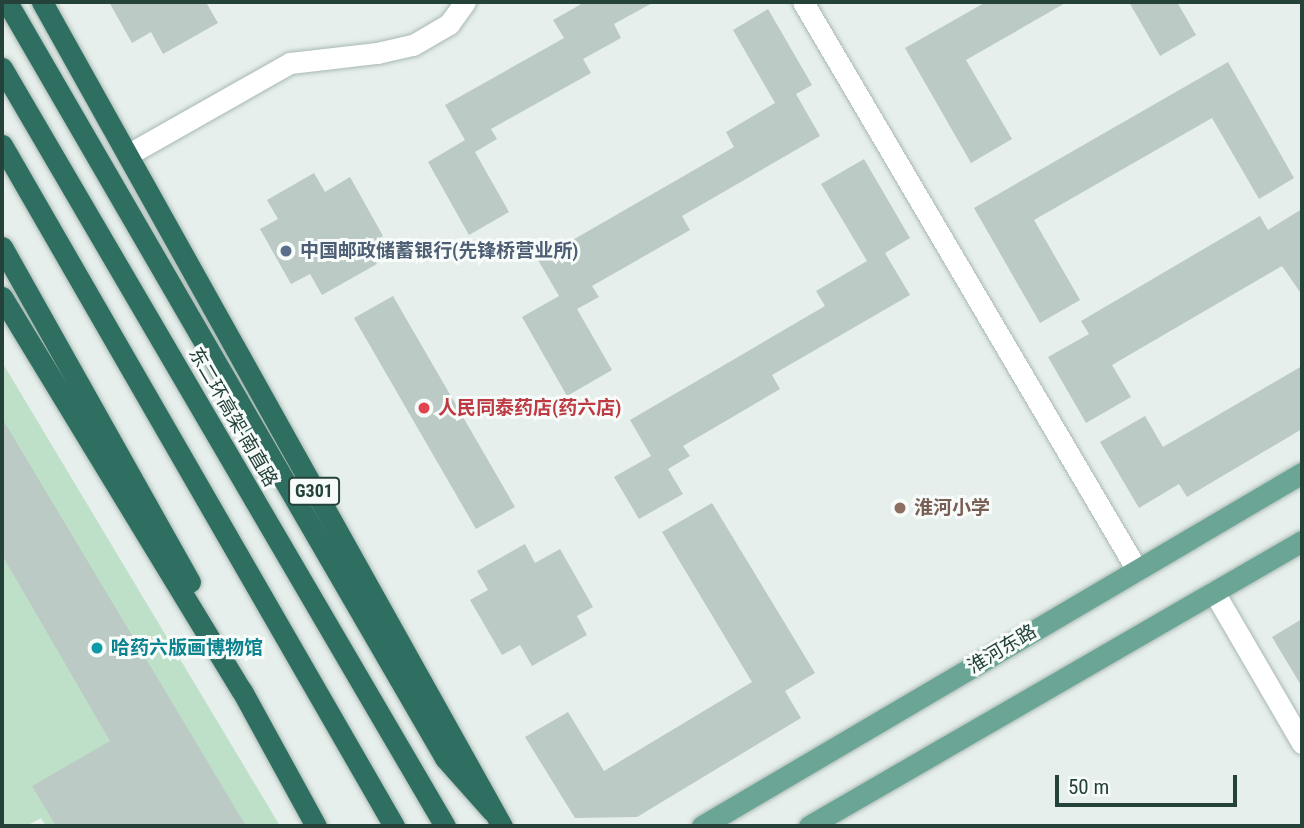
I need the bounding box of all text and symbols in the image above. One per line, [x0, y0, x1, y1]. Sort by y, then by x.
place label: 中国邮政储蓄银行(先锋桥营业所) [300, 240, 578, 262]
marker: 中国邮政储蓄银行(先锋桥营业所) [278, 243, 294, 259]
street label: 东二环高架-南直路 [184, 343, 282, 491]
place label: 人民同泰药店(药六店) [438, 397, 621, 419]
marker: 人民同泰药店(药六店) [416, 400, 432, 416]
road number: G301 [288, 476, 340, 505]
place label: 淮河小学 [914, 497, 990, 519]
marker: 淮河小学 [892, 500, 908, 516]
street label: 淮河东路 [964, 620, 1040, 678]
place label: 哈药六版画博物馆 [111, 637, 263, 659]
marker: 哈药六版画博物馆 [89, 640, 105, 656]
scale bar [1059, 762, 1241, 806]
text: 50 m [1068, 775, 1109, 799]

